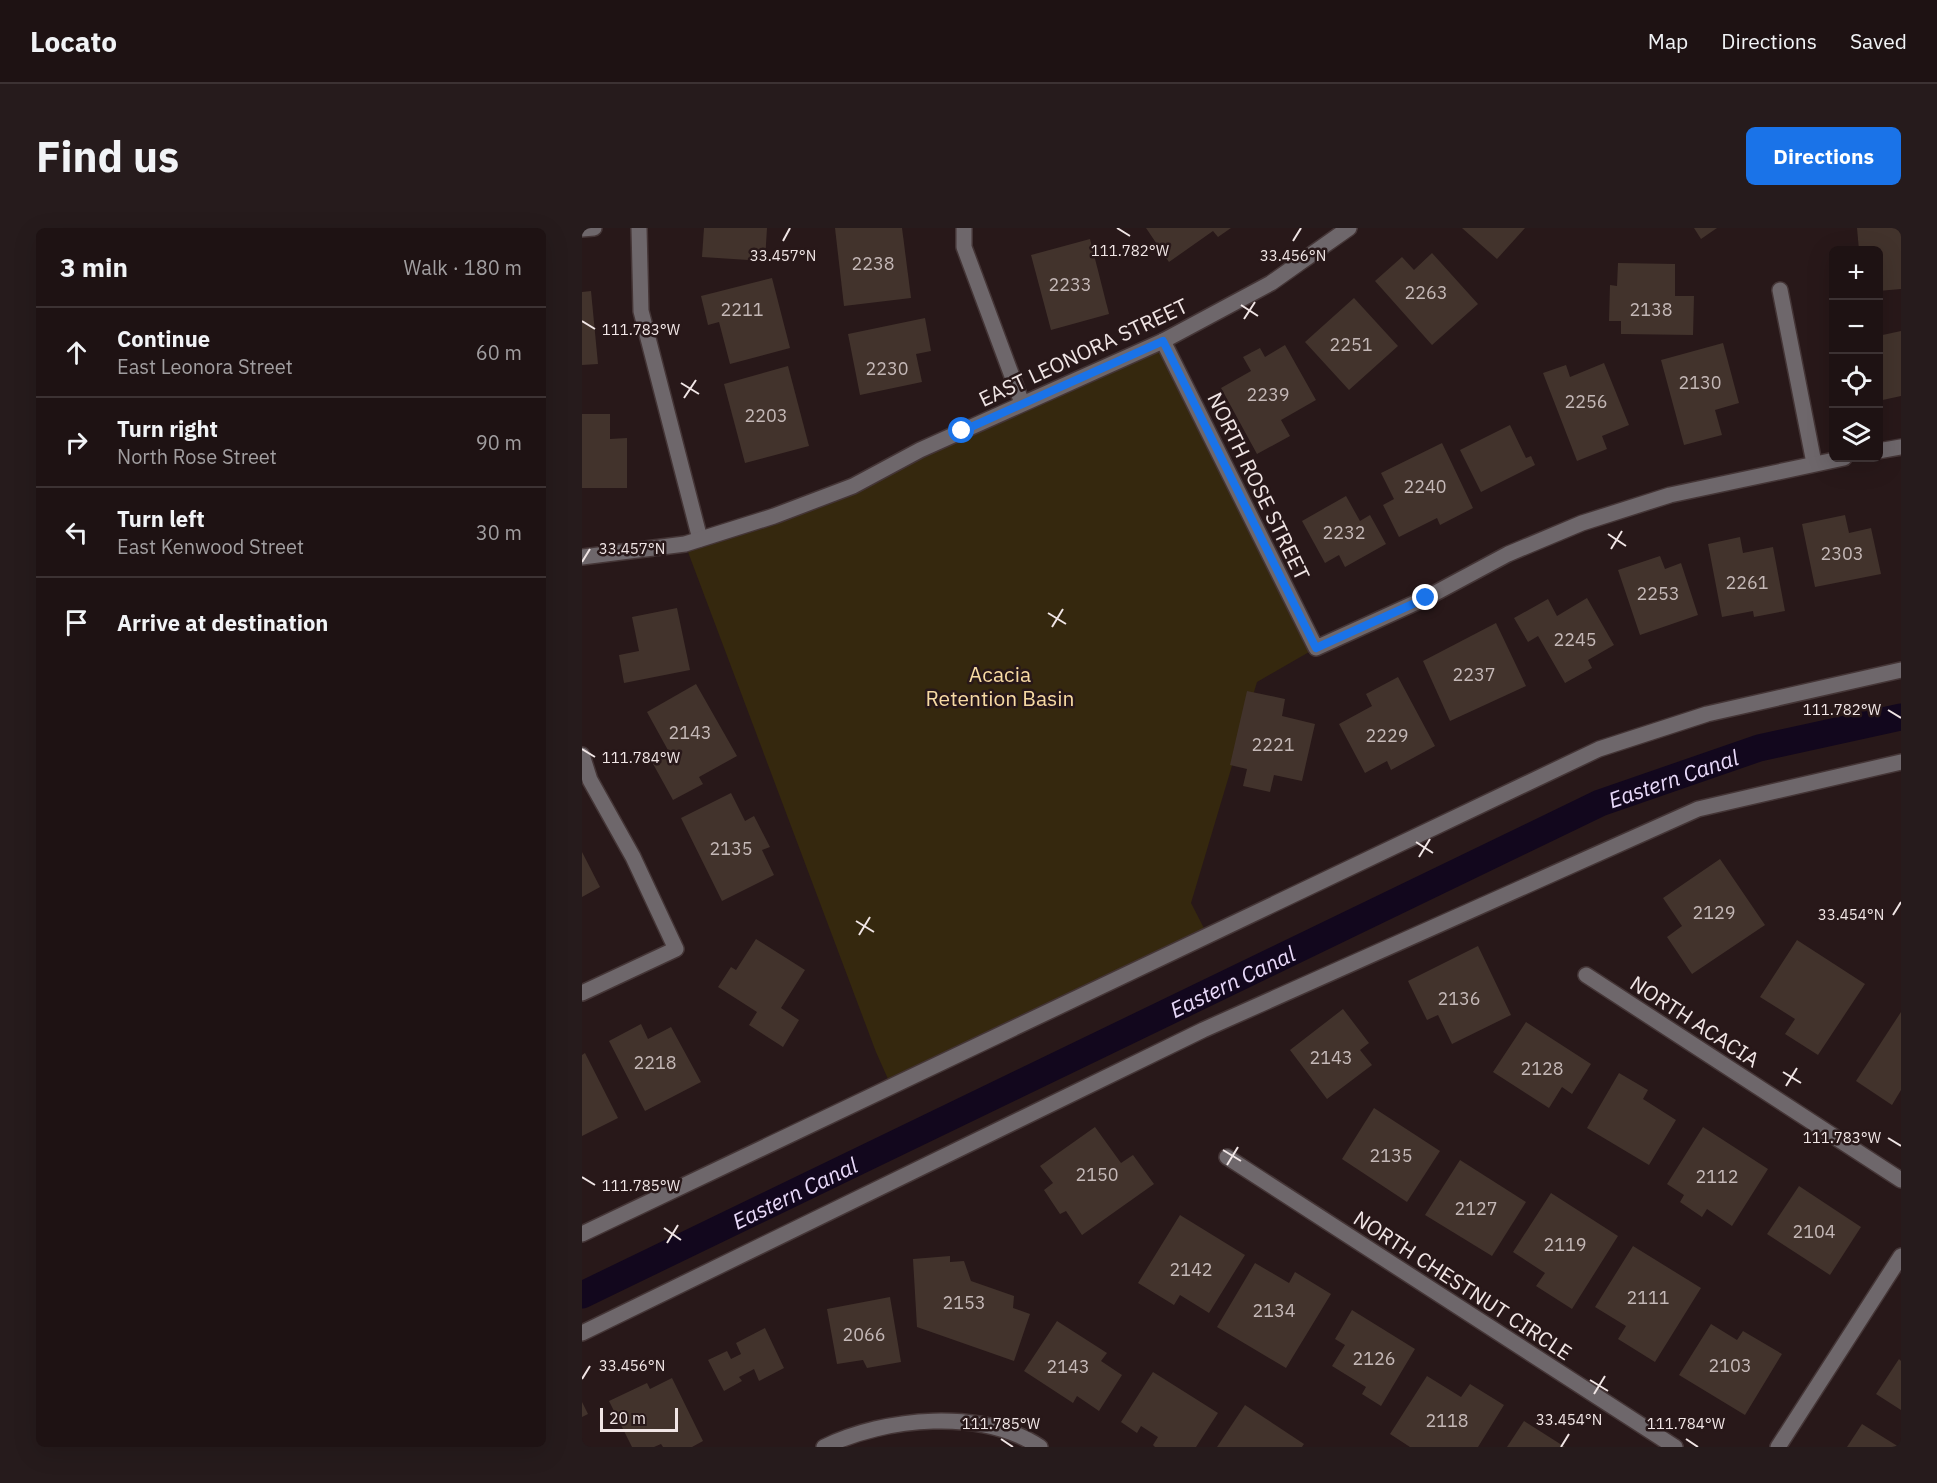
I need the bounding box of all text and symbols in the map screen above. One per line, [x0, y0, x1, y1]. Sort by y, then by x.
text: Locato [30, 23, 117, 60]
text: Map [1648, 27, 1688, 55]
text: Directions [1721, 27, 1817, 55]
text: Saved [1850, 27, 1907, 55]
button: Directions [1746, 127, 1901, 185]
text: Find us [36, 129, 179, 184]
text: 111.782°W [1091, 241, 1170, 260]
text: 33.457°N [750, 246, 816, 265]
text: 33.456°N [1260, 246, 1326, 265]
map controls [1829, 246, 1883, 462]
button: + [1829, 246, 1883, 300]
text: 3 min [60, 250, 128, 284]
house number: 2238 [851, 252, 895, 275]
text: Walk · 180 m [404, 254, 522, 281]
house number: 2233 [1048, 273, 1092, 296]
house number: 2263 [1404, 281, 1448, 304]
street label: EAST LEONORA STREET [974, 291, 1192, 413]
house number: 2211 [720, 298, 764, 321]
house number: 2138 [1629, 298, 1673, 321]
button: − [1829, 300, 1883, 354]
text: 111.783°W [602, 320, 681, 339]
text: Continue [117, 324, 210, 353]
house number: 2251 [1329, 333, 1373, 356]
icon: ahead [60, 336, 93, 369]
text: 60 m [476, 339, 522, 366]
text: East Leonora Street [117, 353, 293, 380]
button: locate [1829, 354, 1883, 408]
house number: 2230 [865, 357, 909, 380]
house number: 2130 [1678, 371, 1722, 394]
house number: 2239 [1246, 383, 1290, 406]
street label: NORTH ROSE STREET [1201, 387, 1317, 585]
house number: 2256 [1564, 390, 1608, 413]
house number: 2203 [744, 404, 788, 427]
button: layers [1829, 408, 1883, 462]
text: Turn right [117, 414, 218, 443]
route start [948, 417, 974, 443]
icon: right [60, 426, 93, 459]
text: 90 m [476, 429, 522, 456]
text: North Rose Street [117, 443, 277, 470]
house number: 2240 [1403, 475, 1447, 498]
text: Turn left [117, 504, 205, 533]
icon: left [60, 516, 93, 549]
text: 30 m [476, 519, 522, 546]
house number: 2232 [1322, 521, 1366, 544]
text: East Kenwood Street [117, 533, 304, 560]
text: 33.457°N [599, 539, 665, 558]
house number: 2303 [1820, 542, 1864, 565]
house number: 2261 [1725, 571, 1769, 594]
house number: 2253 [1636, 582, 1680, 605]
route end [1412, 584, 1438, 610]
icon: arrive [60, 606, 93, 639]
text: Arrive at destination [117, 608, 328, 637]
house number: 2245 [1553, 628, 1597, 651]
park label: Acacia Retention Basin [926, 660, 1075, 712]
house number: 2237 [1452, 663, 1496, 686]
text: 111.782°W [1803, 700, 1882, 719]
house number: 2143 [668, 721, 712, 744]
house number: 2229 [1365, 724, 1409, 747]
house number: 2221 [1251, 733, 1295, 756]
water label: Eastern Canal [1604, 742, 1742, 814]
text: 111.784°W [602, 748, 681, 767]
house number: 2135 [709, 837, 753, 860]
house number: 2129 [1692, 901, 1736, 924]
text: 33.454°N [1818, 905, 1884, 924]
water label: Eastern Canal [1165, 938, 1300, 1023]
street label: NORTH ACACIA [1625, 969, 1765, 1073]
house number: 2136 [1437, 987, 1481, 1010]
house number: 2143 [1309, 1046, 1353, 1069]
house number: 2218 [633, 1051, 677, 1074]
house number: 2128 [1520, 1057, 1564, 1080]
text: 111.783°W [1803, 1128, 1882, 1147]
house number: 2135 [1369, 1144, 1413, 1167]
water label: Eastern Canal [727, 1150, 862, 1235]
house number: 2150 [1075, 1163, 1119, 1186]
house number: 2112 [1695, 1165, 1739, 1188]
text: 111.785°W [602, 1176, 681, 1195]
house number: 2127 [1454, 1197, 1498, 1220]
street label: NORTH CHESTNUT CIRCLE [1348, 1204, 1578, 1366]
house number: 2104 [1792, 1220, 1836, 1243]
house number: 2119 [1543, 1233, 1587, 1256]
house number: 2142 [1169, 1258, 1213, 1281]
house number: 2111 [1626, 1286, 1670, 1309]
house number: 2153 [942, 1291, 986, 1314]
house number: 2134 [1252, 1299, 1296, 1322]
house number: 2066 [842, 1323, 886, 1346]
house number: 2126 [1352, 1347, 1396, 1370]
house number: 2103 [1708, 1354, 1752, 1377]
house number: 2143 [1046, 1355, 1090, 1378]
text: 33.456°N [599, 1356, 665, 1375]
scale bar [600, 1405, 678, 1432]
text: 20 m [609, 1408, 646, 1428]
house number: 2118 [1425, 1409, 1469, 1432]
text: 33.454°N [1536, 1410, 1602, 1429]
text: 111.785°W [962, 1414, 1041, 1433]
text: 111.784°W [1647, 1414, 1726, 1433]

